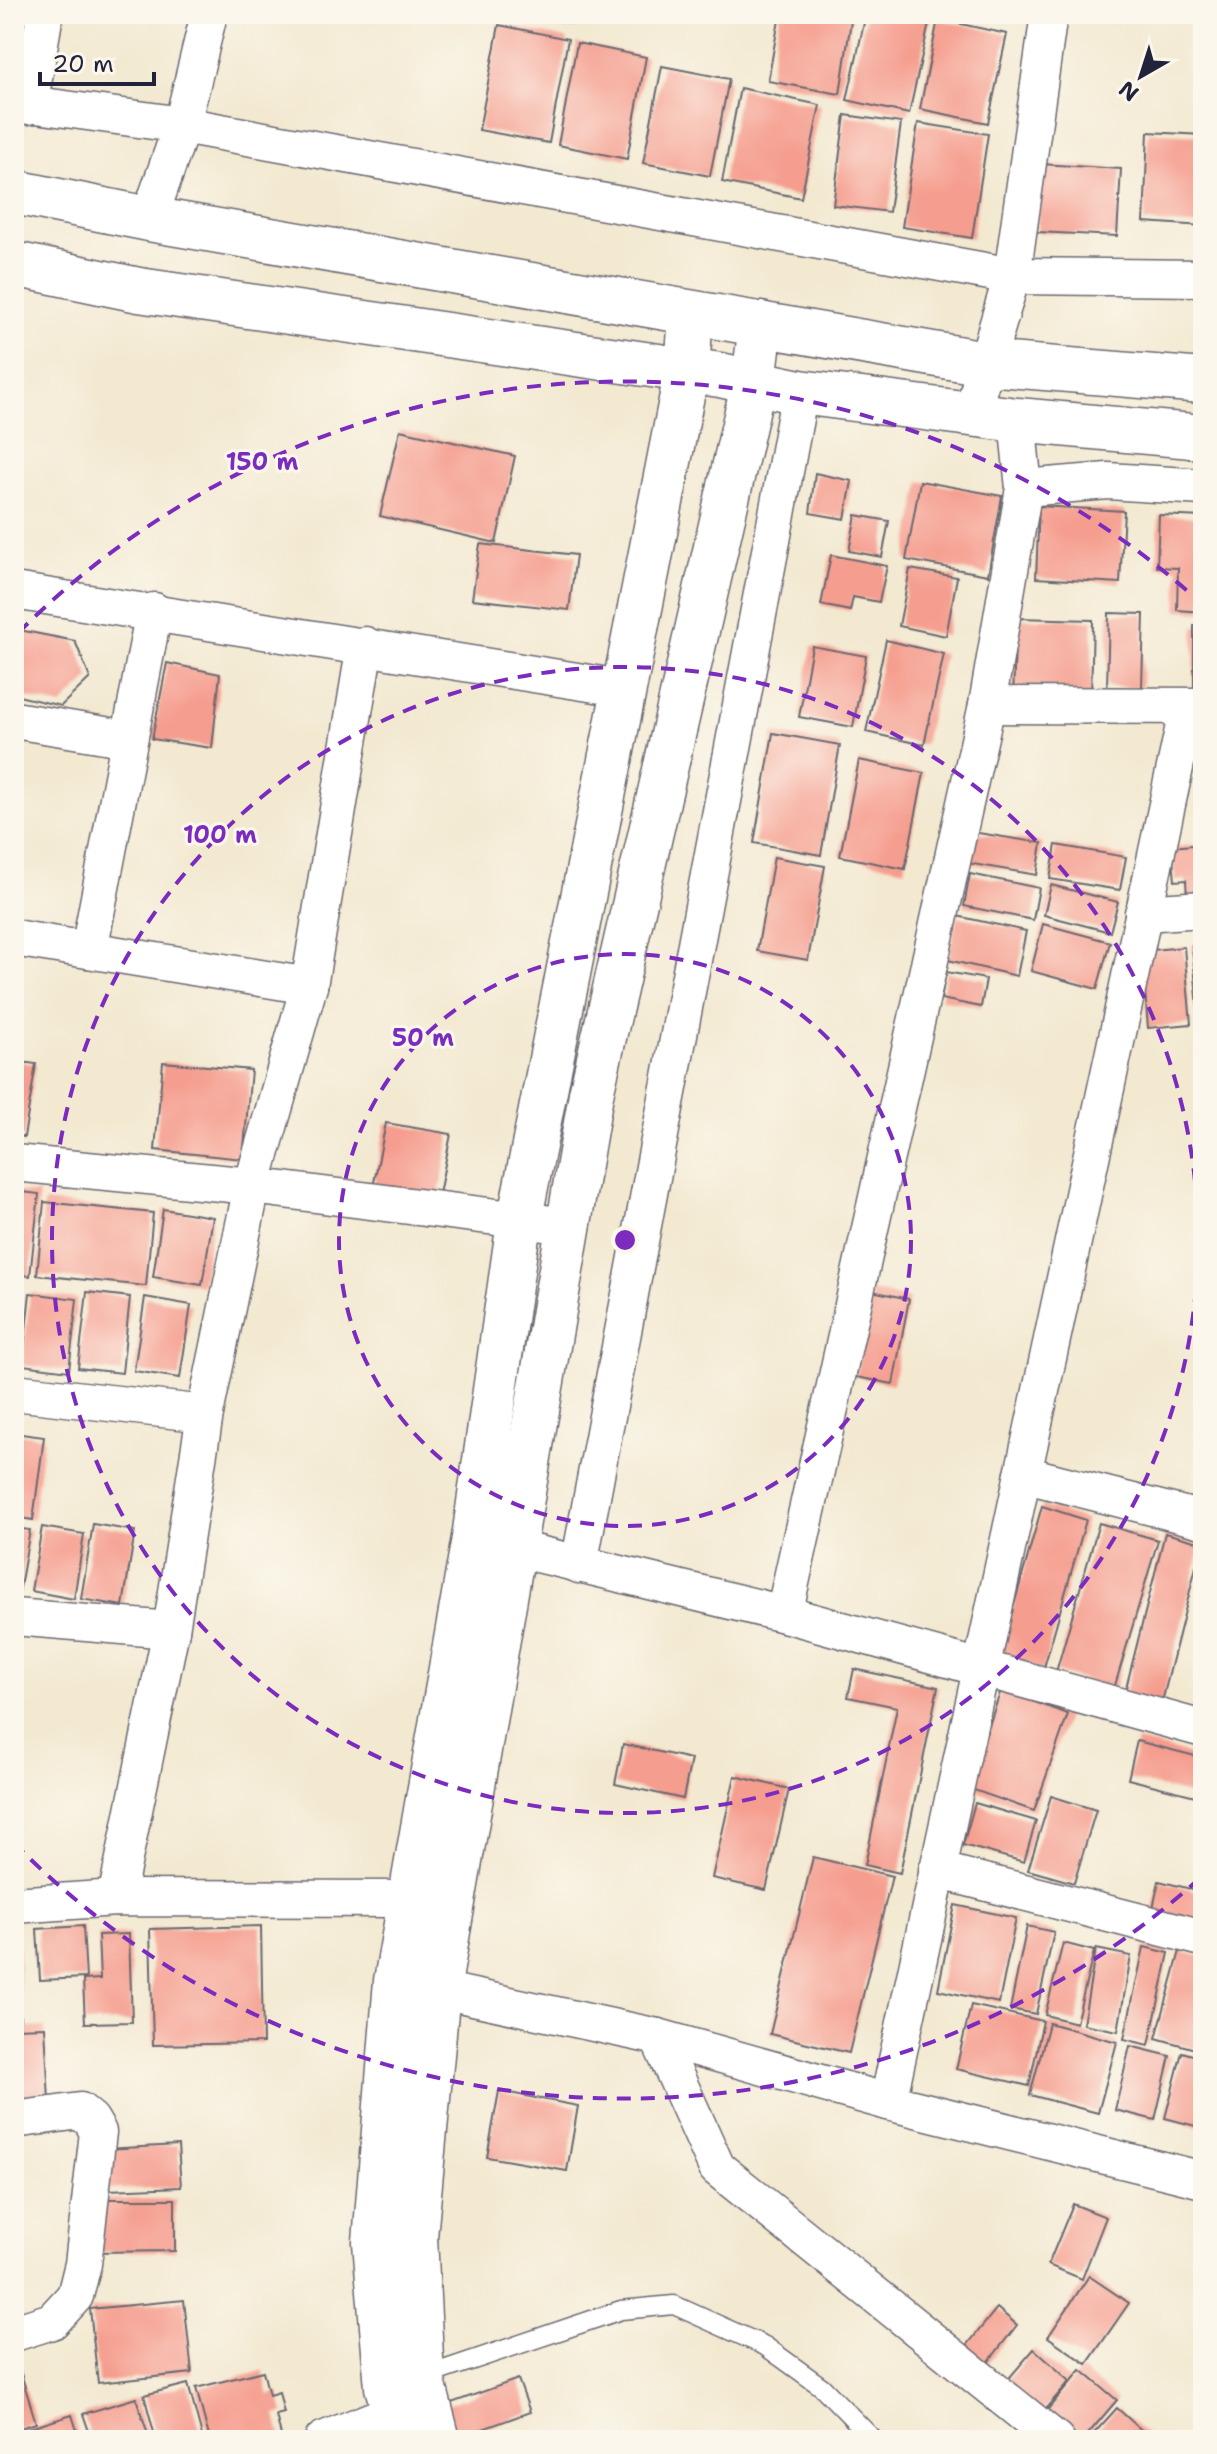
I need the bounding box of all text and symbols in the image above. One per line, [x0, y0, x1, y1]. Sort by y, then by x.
scale bar [40, 36, 154, 86]
north arrow [1101, 36, 1181, 116]
text: 20 m [52, 48, 114, 80]
text: N [1113, 74, 1145, 108]
text: 150 m [226, 446, 298, 478]
text: 100 m [183, 819, 257, 851]
text: 50 m [392, 1022, 454, 1054]
centre of rings [611, 1226, 639, 1254]

